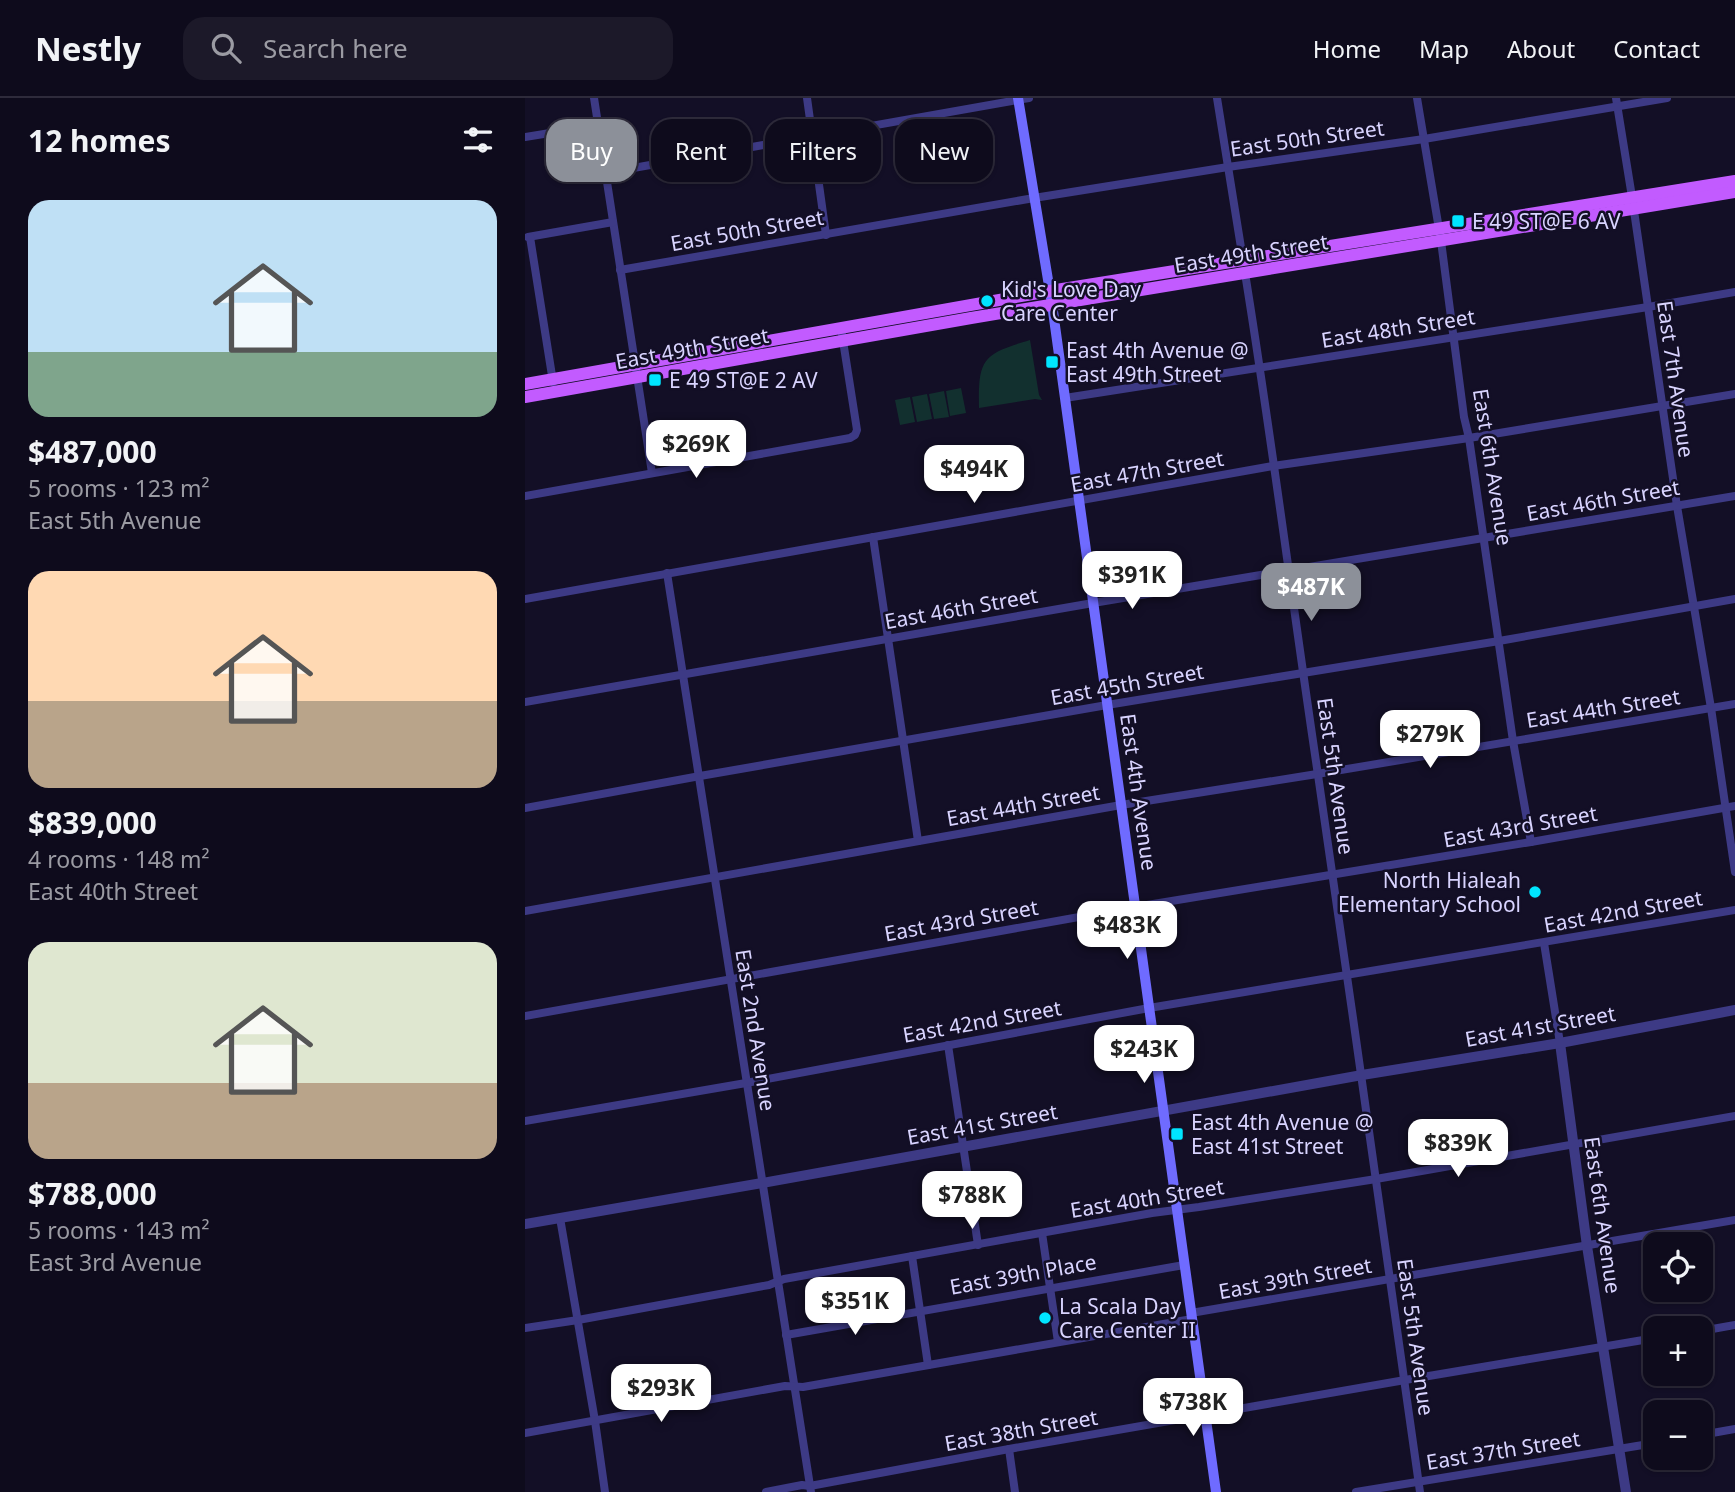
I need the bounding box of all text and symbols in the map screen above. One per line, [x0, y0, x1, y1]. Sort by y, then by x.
search box [183, 17, 673, 80]
text: Nestly [35, 26, 141, 71]
icon: search [207, 29, 245, 67]
text: Search here [263, 30, 408, 66]
text: Home [1313, 32, 1381, 65]
text: Map [1419, 32, 1469, 65]
text: About [1507, 32, 1575, 65]
text: Contact [1613, 32, 1700, 65]
street label: East 50th Street [1228, 113, 1386, 163]
chip: Buy [546, 119, 637, 182]
chip: Rent [651, 119, 751, 182]
chip: Filters [765, 119, 881, 182]
chip: New [895, 119, 993, 182]
text: 12 homes [28, 120, 171, 161]
icon: filters [459, 121, 497, 159]
street label: East 50th Street [668, 203, 826, 257]
place label: E 49 ST@E 6 AV [1472, 207, 1621, 235]
marker: E 49 ST@E 6 AV [1450, 213, 1466, 229]
street label: East 49th Street [1172, 227, 1330, 279]
icon: home [200, 245, 326, 371]
place label: Kid's Love Day Care Center [1001, 275, 1141, 327]
marker: Kid's Love Day Care Center [979, 293, 995, 309]
street label: East 7th Avenue [1651, 299, 1701, 459]
street label: East 48th Street [1319, 302, 1477, 354]
street label: East 49th Street [613, 321, 771, 375]
place label: East 4th Avenue @ East 49th Street [1066, 336, 1249, 388]
marker: East 4th Avenue @ East 49th Street [1044, 354, 1060, 370]
place label: E 49 ST@E 2 AV [669, 366, 818, 394]
marker: E 49 ST@E 2 AV [647, 372, 663, 388]
street label: East 6th Avenue [1467, 387, 1519, 547]
pin: $269K [647, 420, 745, 480]
text: $269K [662, 427, 730, 459]
text: $487,000 [28, 431, 157, 472]
street label: East 47th Street [1068, 444, 1226, 498]
pin: $494K [925, 446, 1023, 505]
text: $494K [940, 452, 1008, 484]
text: 5 rooms · 123 m² [28, 472, 210, 504]
street label: East 46th Street [1524, 473, 1682, 527]
text: East 5th Avenue [28, 504, 201, 536]
pin: $391K [1083, 552, 1181, 611]
text: $391K [1098, 558, 1166, 590]
pin: $487K [1262, 564, 1360, 623]
text: $487K [1277, 570, 1345, 602]
street label: East 46th Street [882, 581, 1040, 635]
icon: home [200, 616, 326, 742]
street label: East 45th Street [1048, 657, 1206, 711]
street label: East 44th Street [1524, 682, 1682, 734]
street label: East 5th Avenue [1311, 696, 1361, 856]
pin: $279K [1381, 710, 1479, 770]
street label: East 4th Avenue [1114, 712, 1164, 872]
text: $279K [1396, 717, 1464, 749]
street label: East 44th Street [944, 778, 1102, 832]
street label: East 43rd Street [1441, 799, 1600, 853]
text: $839,000 [28, 802, 157, 843]
text: 4 rooms · 148 m² [28, 843, 210, 875]
place label: North Hialeah Elementary School [1338, 866, 1521, 918]
text: East 40th Street [28, 875, 198, 907]
street label: East 42nd Street [1541, 883, 1705, 939]
marker: North Hialeah Elementary School [1527, 884, 1543, 900]
street label: East 43rd Street [882, 893, 1041, 947]
pin: $483K [1078, 902, 1176, 961]
text: $483K [1093, 908, 1161, 940]
street label: East 2nd Avenue [729, 947, 783, 1113]
icon: home [200, 987, 326, 1113]
street label: East 42nd Street [900, 993, 1064, 1049]
street label: East 41st Street [1463, 999, 1618, 1053]
pin: $243K [1095, 1026, 1193, 1085]
text: $243K [1110, 1032, 1178, 1064]
street label: East 41st Street [905, 1097, 1060, 1151]
place label: East 4th Avenue @ East 41st Street [1191, 1108, 1374, 1160]
pin: $839K [1409, 1119, 1507, 1179]
marker: East 4th Avenue @ East 41st Street [1169, 1126, 1185, 1142]
text: $839K [1424, 1126, 1492, 1158]
street label: East 6th Avenue [1578, 1135, 1628, 1295]
pin: $788K [923, 1172, 1021, 1231]
street label: East 40th Street [1068, 1172, 1226, 1224]
text: $788,000 [28, 1173, 157, 1214]
text: $788K [938, 1178, 1006, 1210]
text: 5 rooms · 143 m² [28, 1214, 210, 1246]
map controls [1643, 1232, 1713, 1470]
button: locate [1643, 1232, 1713, 1302]
text: East 3rd Avenue [28, 1246, 202, 1278]
street label: East 39th Place [947, 1247, 1099, 1301]
street label: East 39th Street [1216, 1251, 1374, 1305]
street label: East 5th Avenue [1391, 1257, 1441, 1417]
pin: $351K [806, 1278, 904, 1337]
text: $351K [821, 1284, 889, 1316]
place label: La Scala Day Care Center II [1059, 1292, 1196, 1344]
marker: La Scala Day Care Center II [1037, 1310, 1053, 1326]
button: + [1643, 1316, 1713, 1386]
pin: $293K [612, 1364, 710, 1424]
text: $293K [627, 1371, 695, 1403]
pin: $738K [1144, 1378, 1242, 1438]
text: $738K [1159, 1385, 1227, 1417]
button: − [1643, 1400, 1713, 1470]
street label: East 38th Street [942, 1403, 1100, 1457]
street label: East 37th Street [1424, 1424, 1582, 1476]

